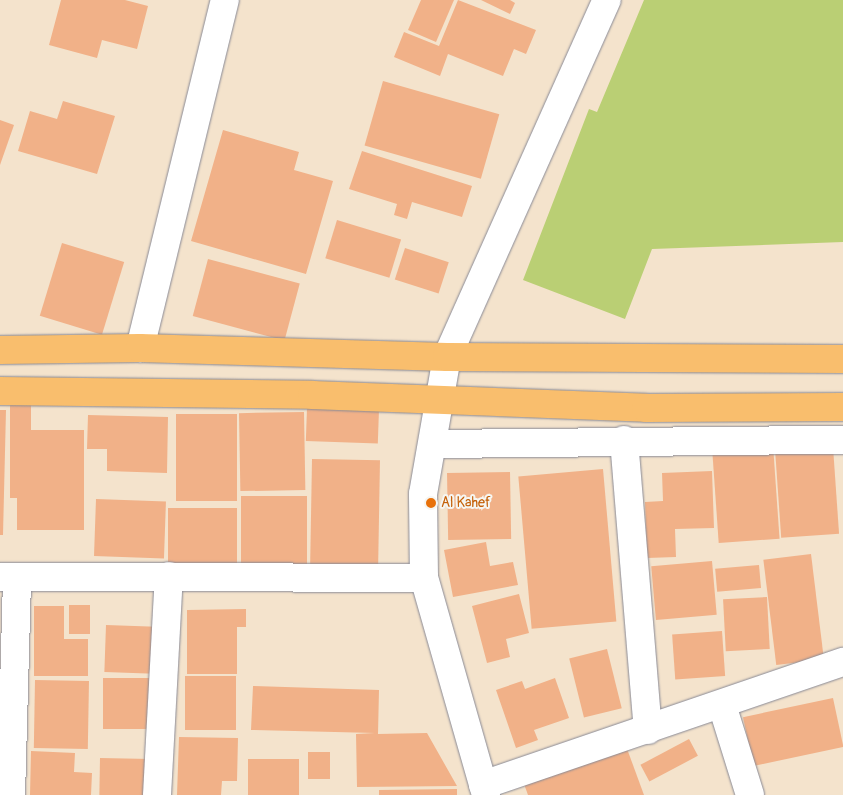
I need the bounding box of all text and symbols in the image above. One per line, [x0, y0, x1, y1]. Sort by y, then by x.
place label: Al Kahef [441, 495, 491, 511]
marker: Al Kahef [425, 497, 437, 509]

